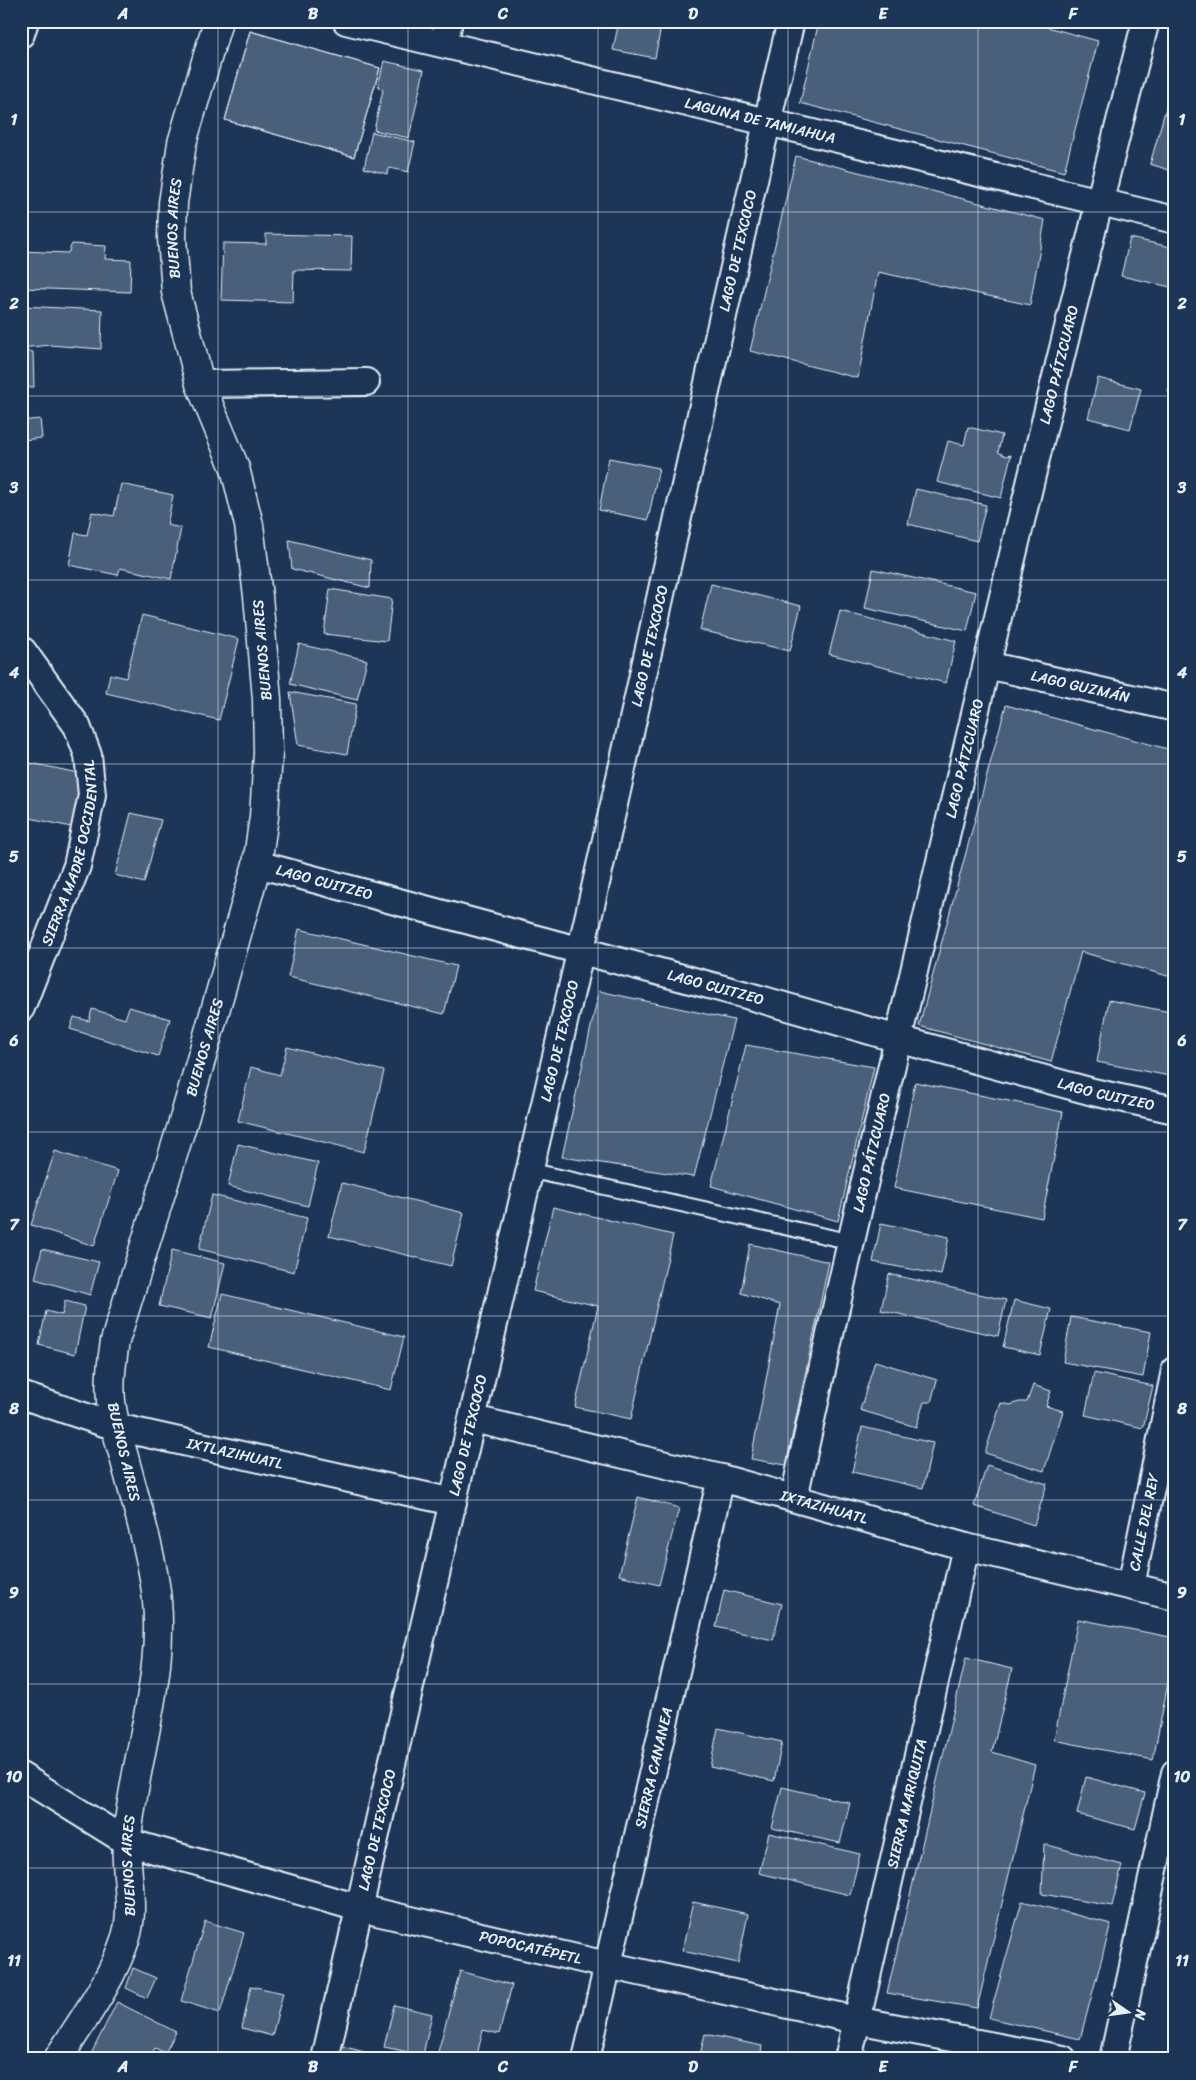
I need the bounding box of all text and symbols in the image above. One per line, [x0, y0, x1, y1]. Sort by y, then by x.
text: A [117, 0, 128, 28]
text: B [308, 0, 319, 28]
text: C [497, 0, 509, 28]
text: D [688, 0, 698, 28]
text: E [879, 0, 889, 28]
text: F [1068, 0, 1079, 28]
street label: LAGUNA DE TAMIAHUA [682, 90, 838, 151]
text: 1 [11, 105, 18, 134]
text: 1 [1179, 105, 1186, 134]
street label: BUENOS AIRES [159, 175, 190, 280]
street label: LAGO DE TEXCOCO [711, 187, 764, 314]
text: 2 [8, 289, 19, 318]
text: 2 [1176, 289, 1187, 318]
street label: LAGO PÁTZCUARO [1032, 302, 1086, 427]
text: 3 [9, 473, 19, 502]
text: 3 [1177, 473, 1187, 502]
street label: LAGO DE TEXCOCO [623, 582, 676, 709]
street label: BUENOS AIRES [245, 598, 279, 702]
text: 4 [8, 658, 19, 687]
text: 4 [1176, 658, 1187, 687]
street label: LAGO GUZMÁN [1029, 662, 1133, 710]
street label: LAGO PÁTZCUARO [938, 696, 991, 821]
street label: SIERRA MADRE OCCIDENTAL [34, 759, 105, 950]
text: 5 [9, 842, 19, 871]
text: 5 [1177, 842, 1187, 871]
street label: LAGO CUITZEO [273, 857, 376, 908]
street label: LAGO CUITZEO [664, 962, 767, 1013]
street label: LAGO DE TEXCOCO [533, 977, 586, 1104]
street label: BUENOS AIRES [178, 994, 231, 1100]
text: 6 [8, 1026, 19, 1055]
text: 6 [1176, 1026, 1187, 1055]
street label: LAGO CUITZEO [1055, 1070, 1157, 1118]
street label: LAGO PÁTZCUARO [845, 1090, 898, 1215]
text: 7 [9, 1210, 20, 1239]
text: 7 [1177, 1210, 1188, 1239]
street label: LAGO DE TEXCOCO [441, 1372, 494, 1499]
text: 8 [8, 1394, 19, 1423]
text: 8 [1176, 1394, 1187, 1423]
street label: BUENOS AIRES [100, 1400, 148, 1505]
street label: IXTLAZIHUATL [183, 1430, 286, 1477]
street label: CALLE DEL REY [1121, 1470, 1167, 1573]
street label: IXTAZIHUATL [776, 1482, 871, 1532]
text: 9 [9, 1578, 19, 1607]
text: 9 [1177, 1578, 1187, 1607]
street label: SIERRA CANANEA [627, 1705, 680, 1831]
street label: SIERRA MARIQUITA [879, 1736, 934, 1871]
text: 10 [6, 1762, 22, 1791]
text: 10 [1174, 1762, 1190, 1791]
street label: LAGO DE TEXCOCO [350, 1766, 403, 1893]
street label: BUENOS AIRES [113, 1813, 143, 1917]
street label: POPOCATÉPETL [477, 1923, 584, 1972]
text: 11 [7, 1946, 21, 1975]
text: 11 [1175, 1946, 1189, 1975]
north arrow [1104, 1988, 1154, 2038]
text: N [1127, 2006, 1154, 2023]
text: A [117, 2052, 128, 2080]
text: B [308, 2052, 319, 2080]
text: C [497, 2052, 509, 2080]
text: D [688, 2052, 698, 2080]
text: E [879, 2052, 889, 2080]
text: F [1068, 2052, 1079, 2080]

